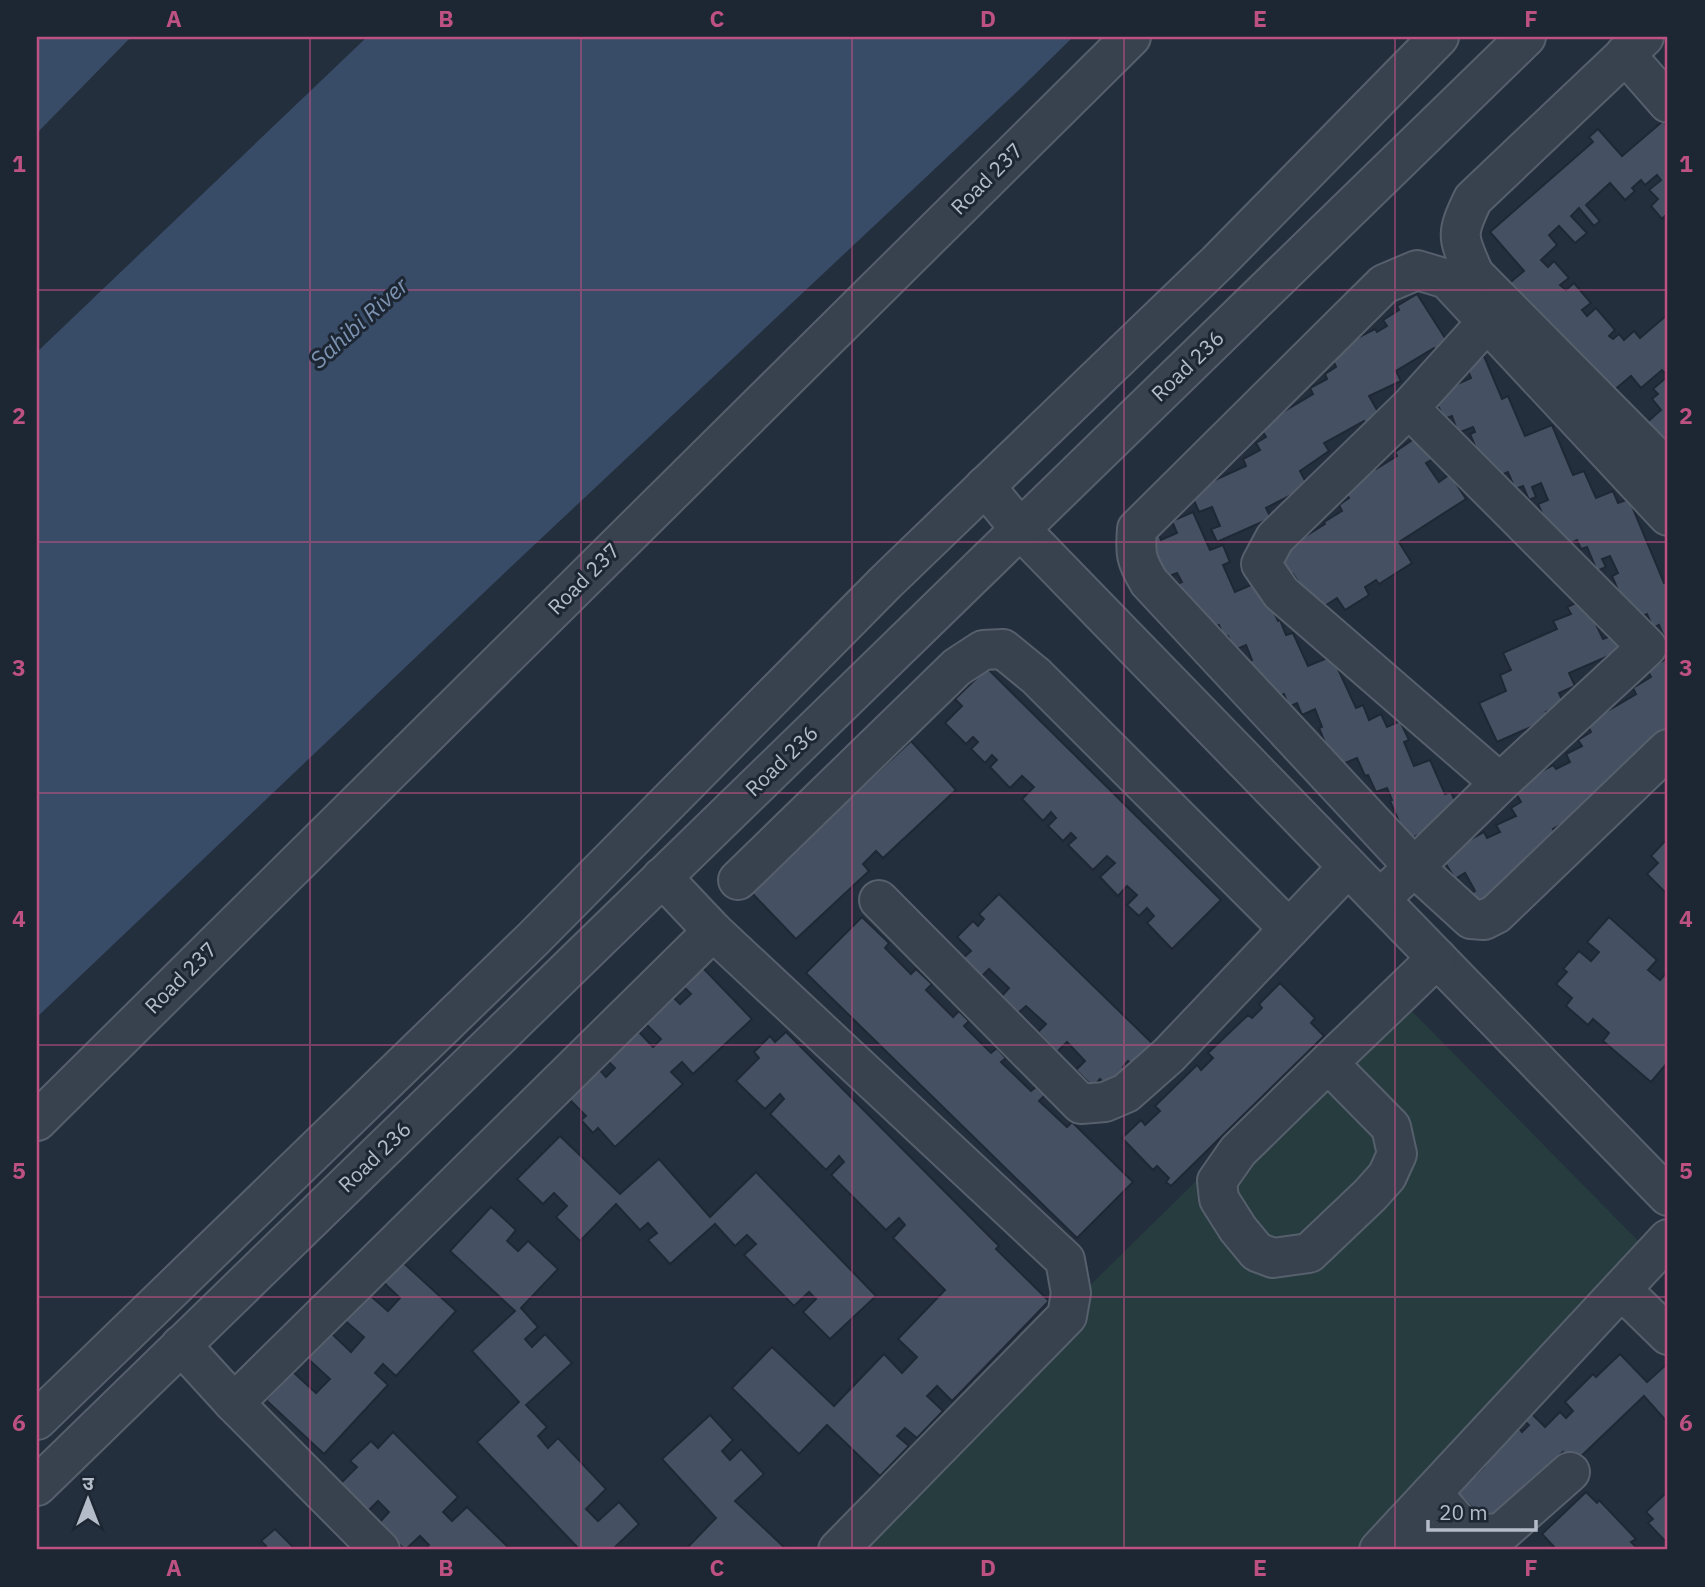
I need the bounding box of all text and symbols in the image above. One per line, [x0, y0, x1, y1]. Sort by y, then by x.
text: A [166, 3, 182, 33]
text: B [438, 3, 454, 33]
text: C [710, 3, 725, 33]
text: D [980, 3, 996, 33]
text: E [1253, 3, 1267, 33]
text: F [1524, 3, 1538, 33]
street label: Road 237 [944, 136, 1028, 220]
text: 1 [12, 148, 26, 178]
text: 1 [1679, 148, 1693, 178]
water label: Sahibi River [303, 270, 414, 374]
street label: Road 236 [1145, 324, 1230, 407]
text: 2 [12, 400, 26, 430]
text: 2 [1679, 400, 1693, 430]
street label: Road 237 [541, 536, 625, 620]
text: 3 [12, 652, 26, 682]
text: 3 [1679, 652, 1693, 682]
street label: Road 236 [739, 719, 824, 802]
text: 4 [12, 903, 26, 933]
text: 4 [1679, 903, 1693, 933]
street label: Road 237 [138, 935, 222, 1019]
street label: Road 236 [332, 1115, 417, 1198]
text: 5 [12, 1155, 26, 1185]
text: 5 [1679, 1155, 1693, 1185]
text: 6 [12, 1407, 26, 1437]
text: 6 [1679, 1407, 1693, 1437]
north arrow [52, 1464, 122, 1534]
text: उ [82, 1471, 94, 1495]
scale bar [1428, 1489, 1537, 1533]
text: 20 m [1439, 1498, 1488, 1526]
text: A [166, 1552, 182, 1582]
text: B [438, 1552, 454, 1582]
text: C [710, 1552, 725, 1582]
text: D [980, 1552, 996, 1582]
text: E [1253, 1552, 1267, 1582]
text: F [1524, 1552, 1538, 1582]

